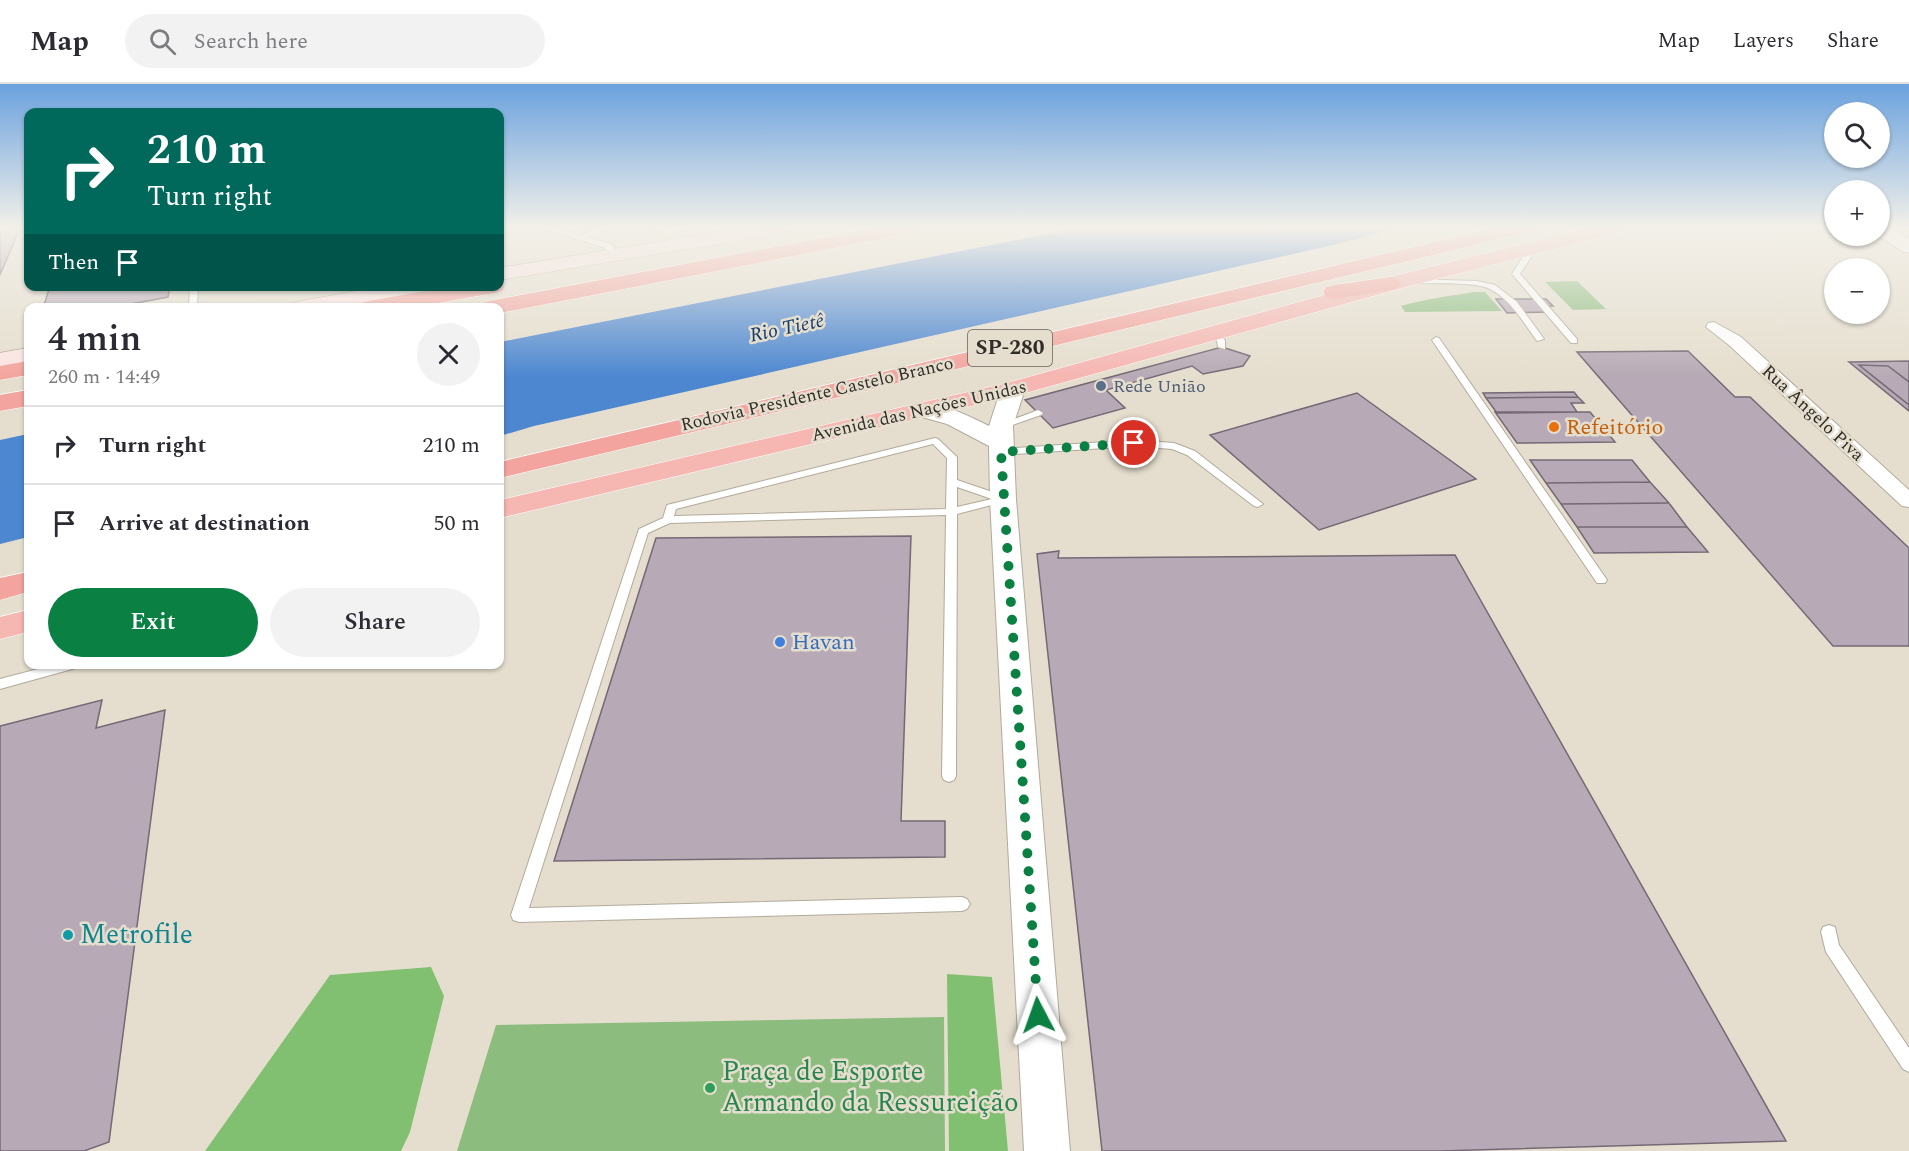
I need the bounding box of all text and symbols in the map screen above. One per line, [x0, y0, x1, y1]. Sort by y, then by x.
search box [125, 14, 545, 68]
text: Map [30, 20, 89, 63]
icon: search [146, 25, 179, 58]
text: Search here [194, 25, 308, 58]
text: Map [1658, 25, 1700, 57]
text: Layers [1733, 25, 1794, 57]
text: Share [1827, 25, 1879, 57]
map controls [1824, 102, 1890, 324]
button: search [1824, 102, 1890, 168]
text: 210 m [147, 119, 266, 182]
icon: right [48, 132, 126, 210]
text: Turn right [147, 176, 272, 218]
button: + [1824, 180, 1890, 246]
text: Then [48, 246, 99, 279]
icon: arrive [111, 246, 144, 279]
button: − [1824, 258, 1890, 324]
water label: Rio Tietê [747, 305, 828, 351]
text: 4 min [48, 312, 141, 367]
button: close [417, 323, 480, 386]
road number: SP-280 [968, 330, 1052, 366]
street label: Rodovia Presidente Castelo Branco [678, 349, 956, 439]
street label: Rua Ângelo Piva [1756, 358, 1870, 468]
text: 260 m · 14:49 [48, 362, 160, 392]
street label: Avenida das Nações Unidas [809, 373, 1029, 449]
place label: Rede União [1113, 373, 1206, 400]
marker: Rede União [1094, 379, 1108, 393]
place label: Refeitório [1566, 411, 1663, 444]
pin [1108, 417, 1159, 468]
marker: Refeitório [1547, 420, 1561, 434]
icon: arrive [1117, 426, 1150, 459]
icon: right [48, 429, 81, 462]
text: Turn right [99, 429, 206, 462]
text: 210 m [423, 429, 480, 462]
icon: arrive [48, 507, 81, 540]
text: Arrive at destination [99, 507, 310, 540]
text: 50 m [434, 507, 480, 540]
button: Exit [48, 588, 258, 657]
button: Share [270, 588, 480, 657]
place label: Havan [792, 626, 855, 659]
marker: Havan [773, 635, 787, 649]
place label: Metrofile [80, 914, 193, 956]
marker: Metrofile [61, 928, 75, 942]
position arrow [1006, 983, 1070, 1047]
place label: Praça de Esporte Armando da Ressureição [722, 1051, 1019, 1124]
marker: Praça de Esporte Armando da Ressureição [703, 1081, 717, 1095]

